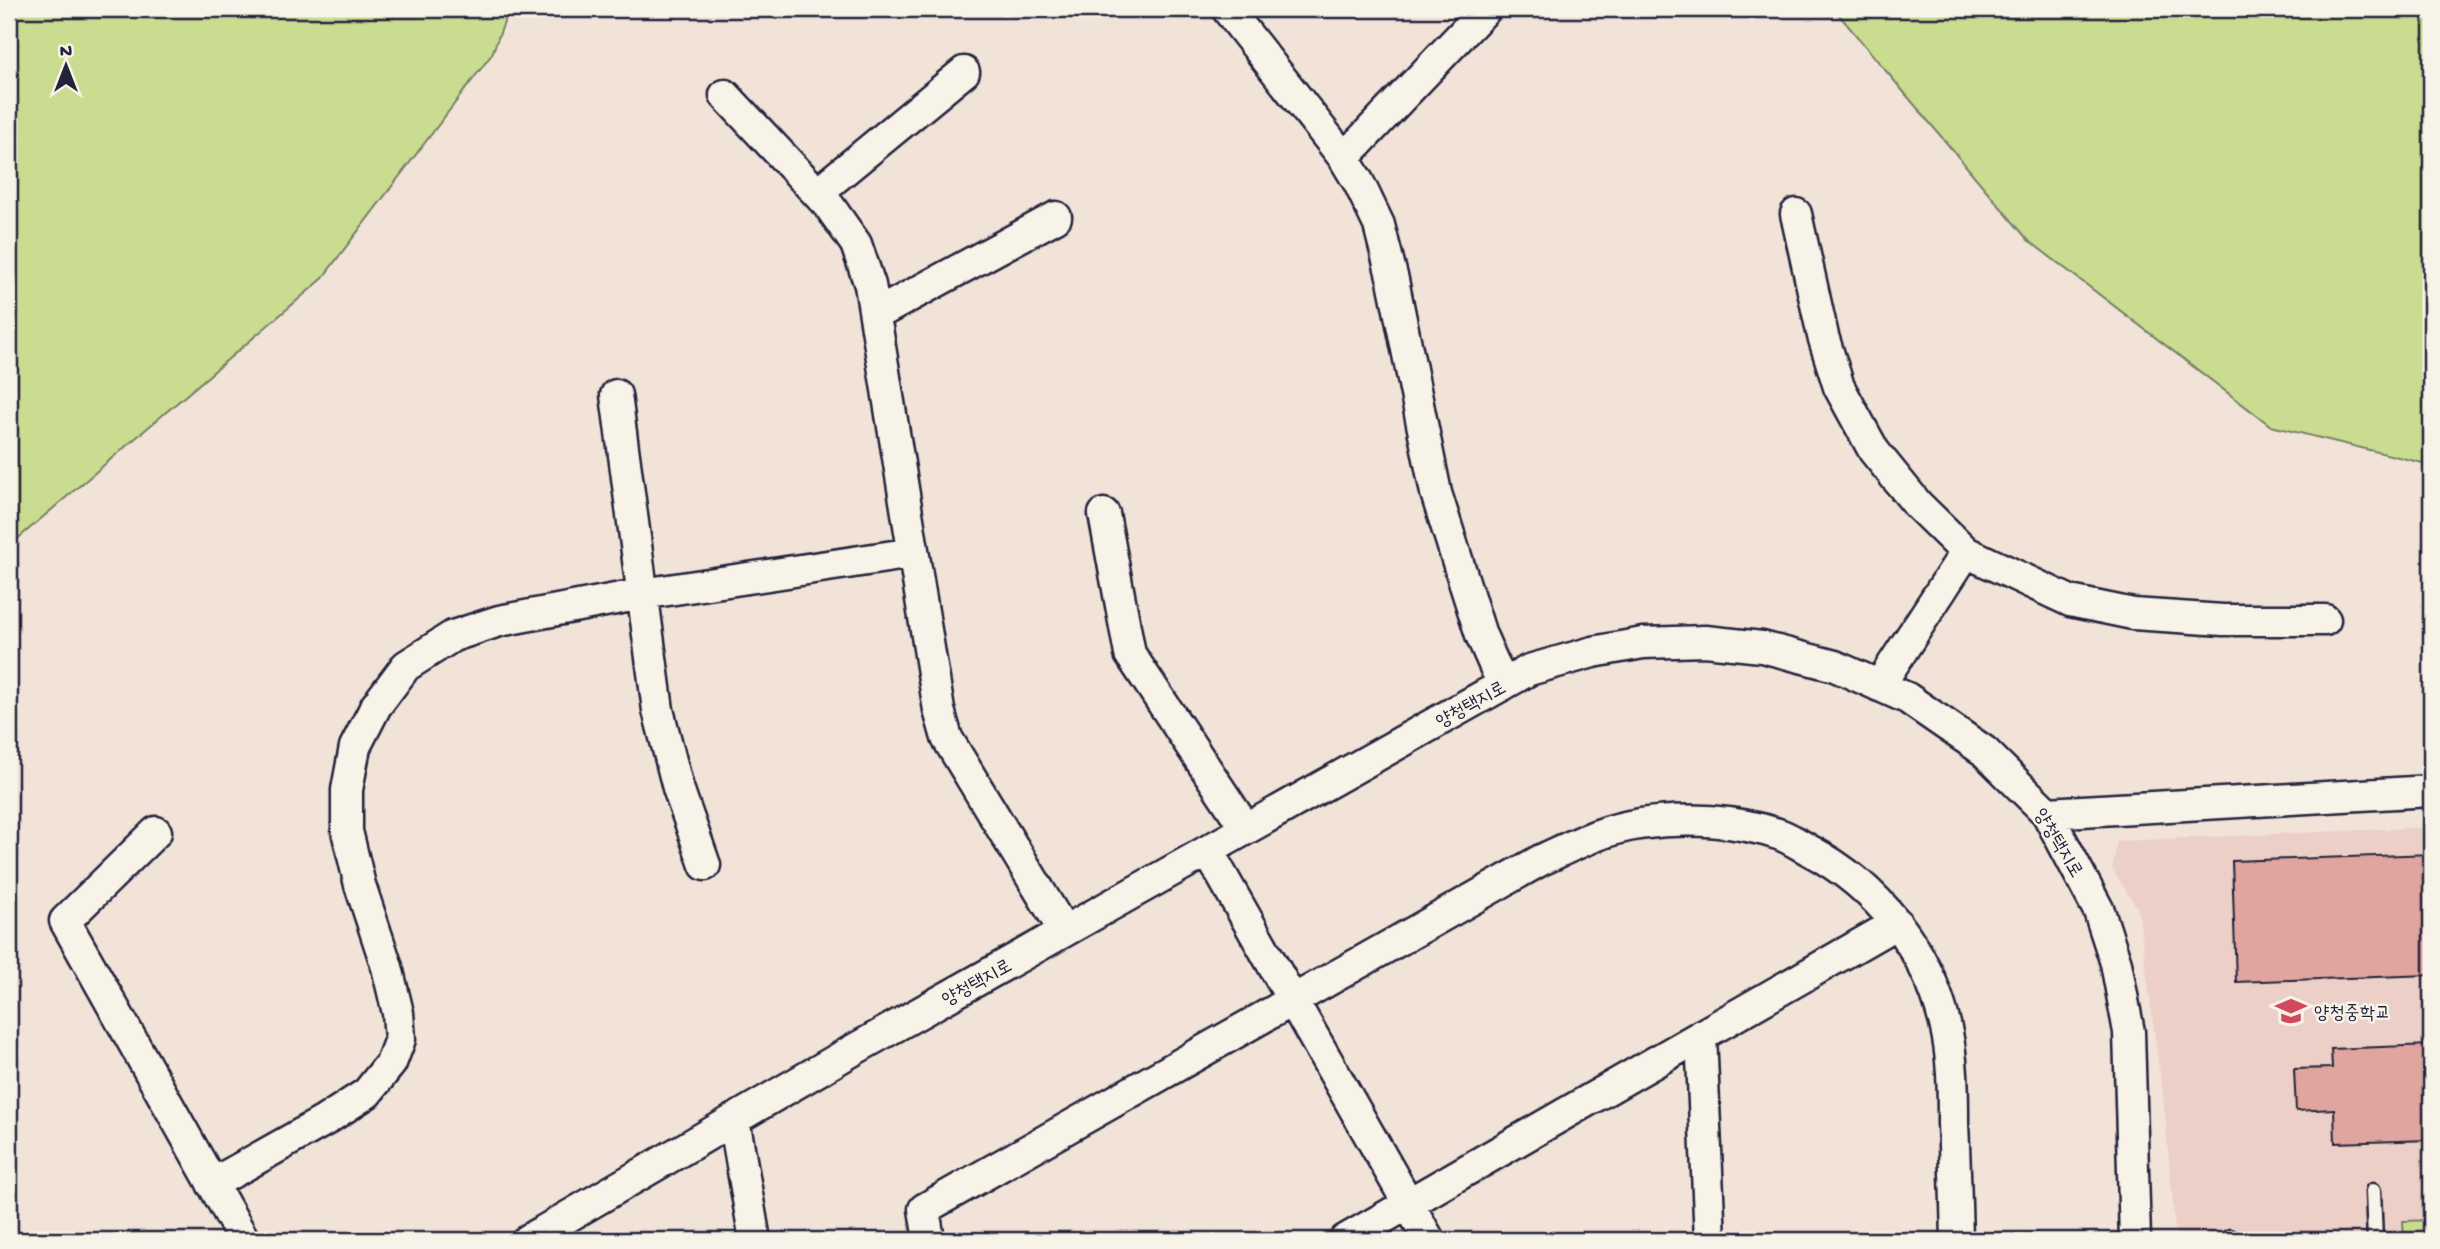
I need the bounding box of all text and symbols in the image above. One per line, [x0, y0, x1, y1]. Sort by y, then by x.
north arrow [32, 32, 102, 102]
text: N [60, 41, 72, 64]
street label: 양청택지로 [1433, 677, 1511, 735]
street label: 양청택지로 [2027, 805, 2087, 882]
street label: 양청택지로 [939, 955, 1017, 1013]
school or university icon: 양청중학교 [2274, 994, 2308, 1028]
place label: 양청중학교 [2314, 1003, 2390, 1026]

